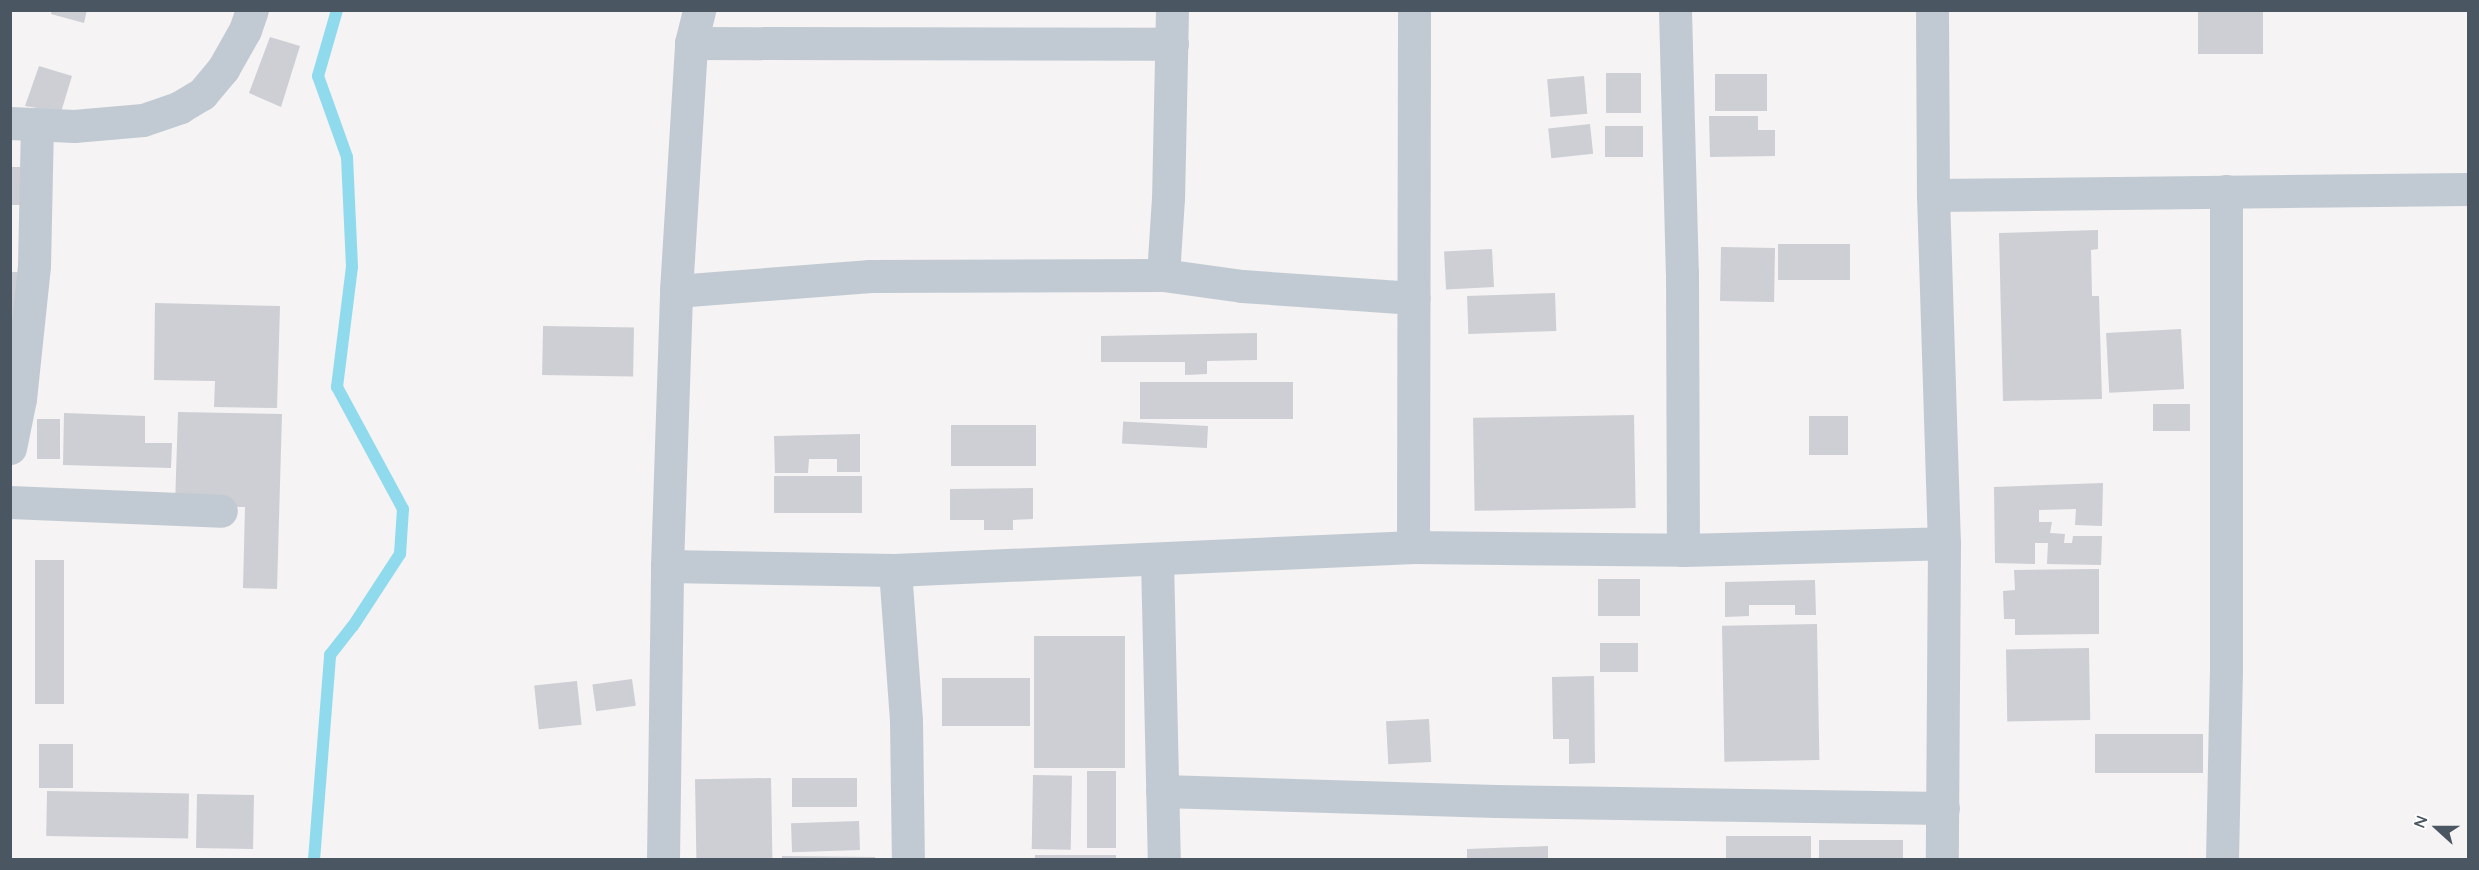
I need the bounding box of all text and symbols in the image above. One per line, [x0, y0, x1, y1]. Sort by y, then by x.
north arrow [2407, 798, 2467, 858]
text: N [2409, 812, 2432, 831]

